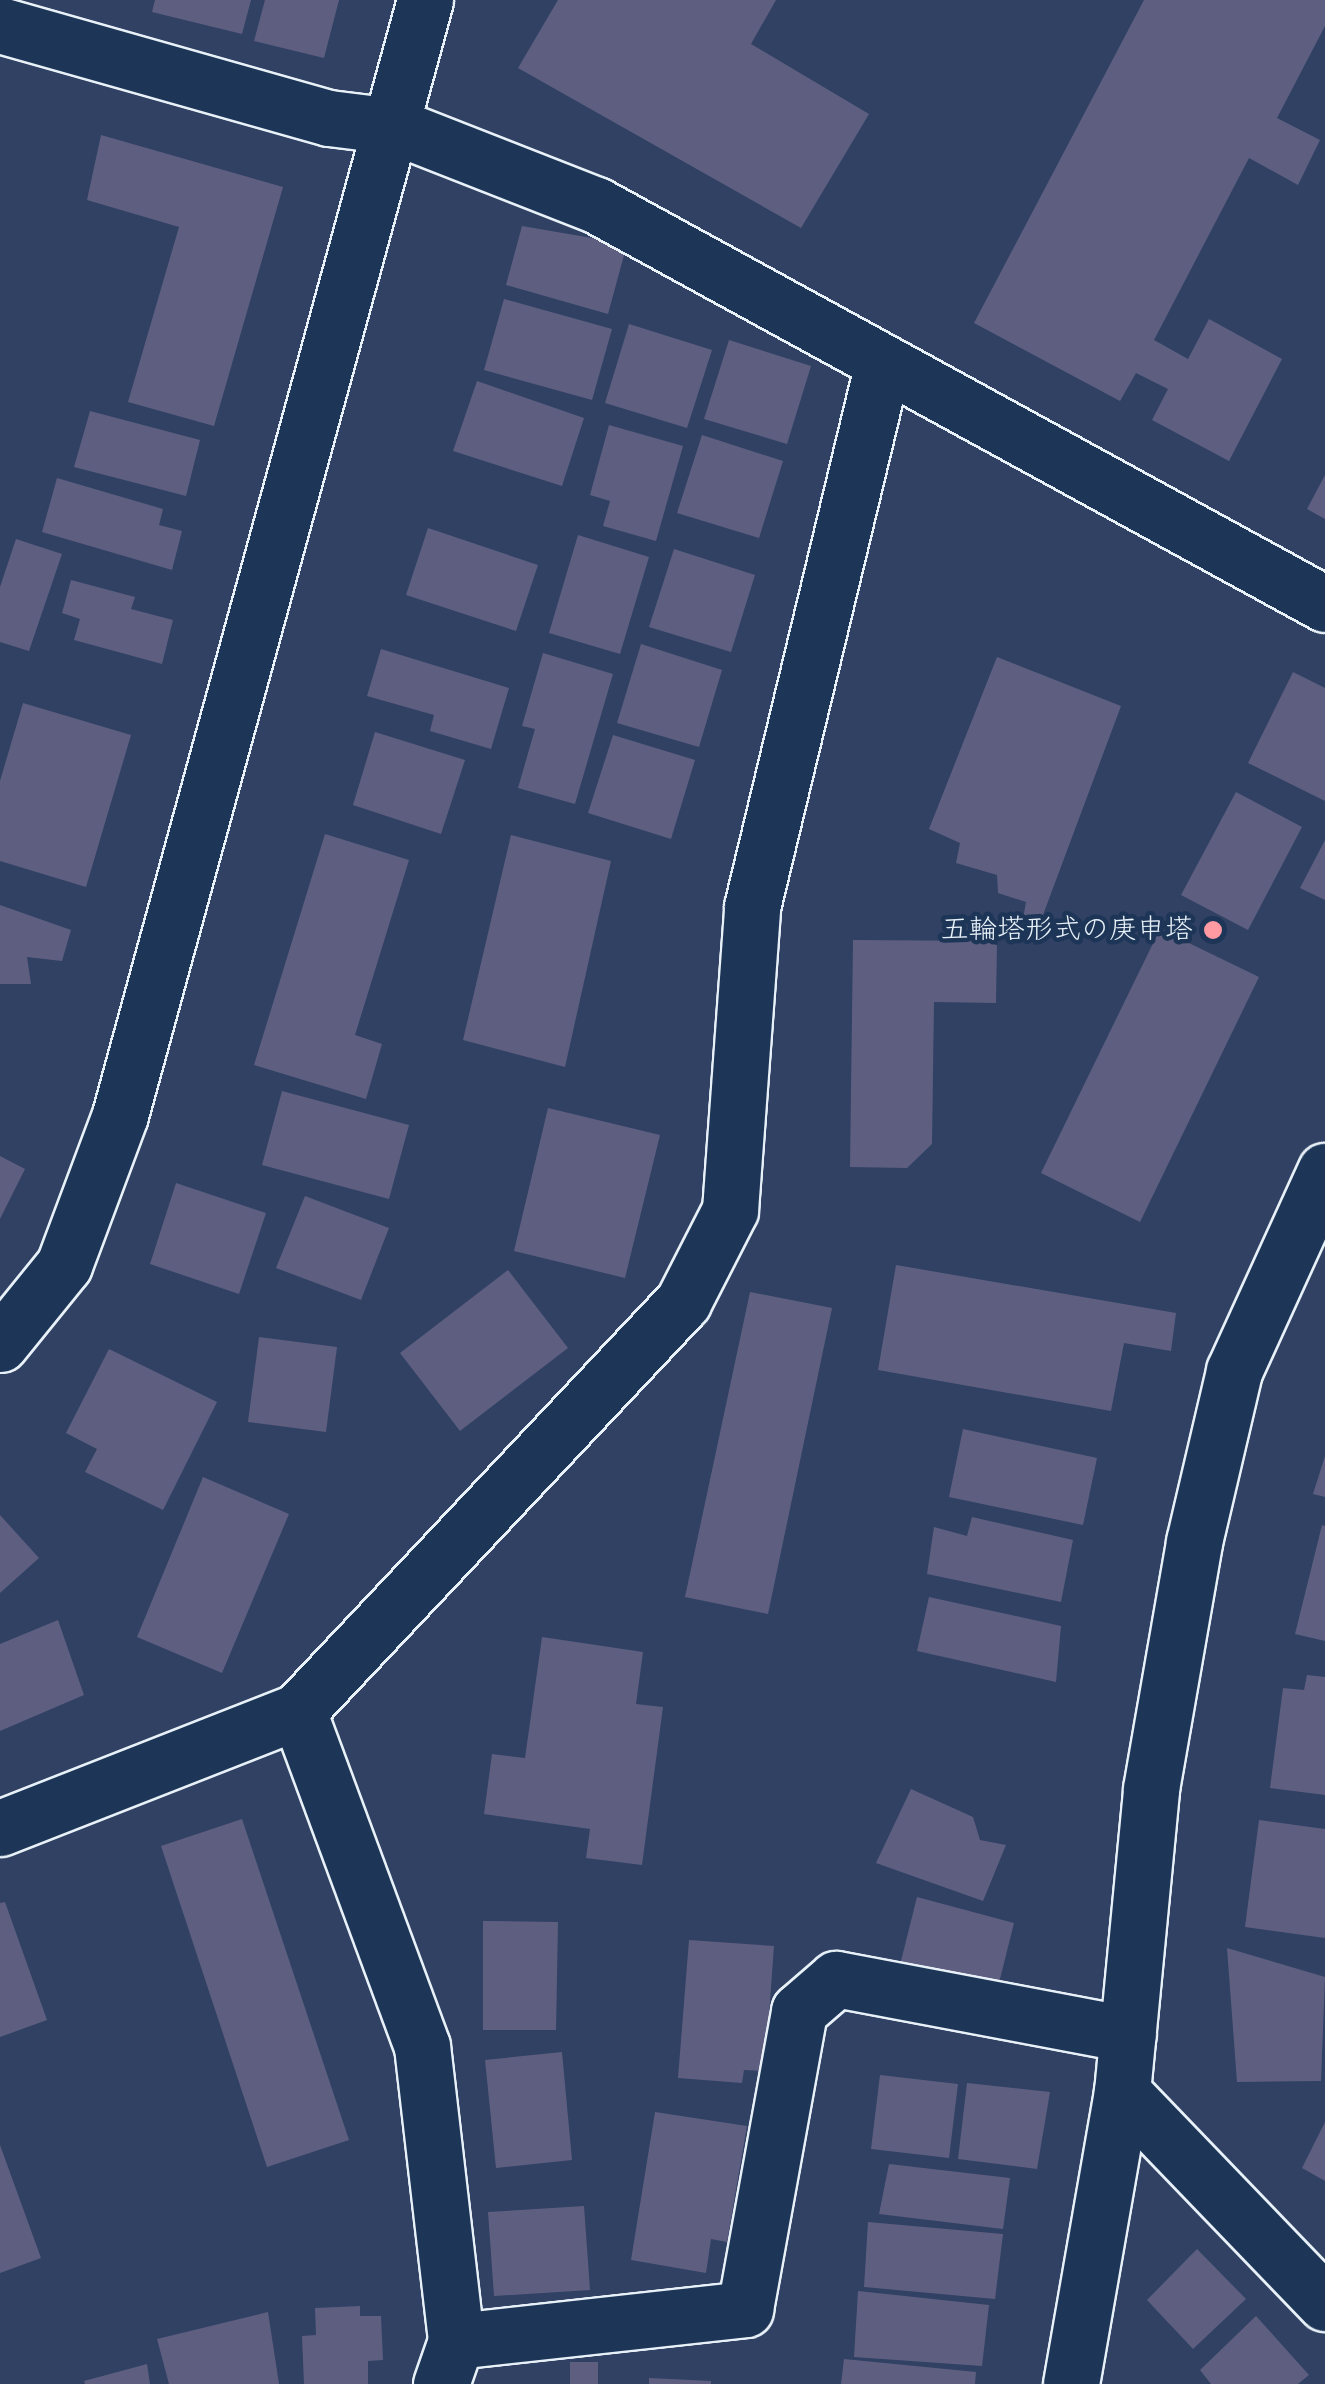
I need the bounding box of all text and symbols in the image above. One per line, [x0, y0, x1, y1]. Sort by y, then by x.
place label: 五輪塔形式の庚申塔 [941, 913, 1193, 947]
marker: 五輪塔形式の庚申塔 [1202, 919, 1224, 941]

